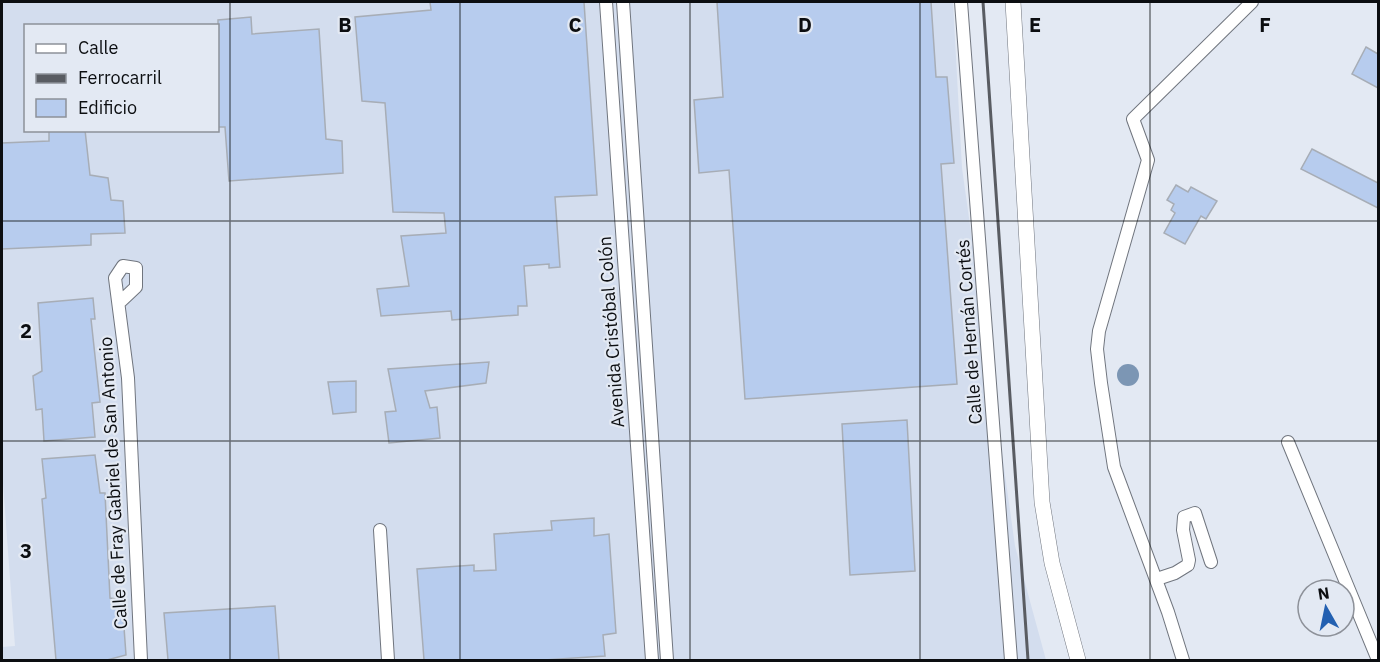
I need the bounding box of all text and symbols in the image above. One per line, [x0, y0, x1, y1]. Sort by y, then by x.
text: B [338, 11, 352, 38]
text: C [568, 11, 582, 38]
text: D [798, 11, 812, 38]
text: E [1029, 11, 1041, 38]
text: F [1259, 11, 1271, 38]
legend [24, 24, 219, 132]
text: Calle [78, 36, 118, 59]
text: Ferrocarril [78, 66, 162, 89]
text: Edificio [78, 96, 137, 119]
street label: Avenida Cristóbal Colón [593, 236, 629, 428]
street label: Calle de Hernán Cortés [951, 239, 987, 425]
text: 2 [20, 317, 32, 344]
street label: Calle de Fray Gabriel de San Antonio [94, 336, 132, 630]
text: 3 [20, 537, 32, 564]
north arrow [1296, 578, 1356, 638]
text: N [1316, 582, 1331, 604]

